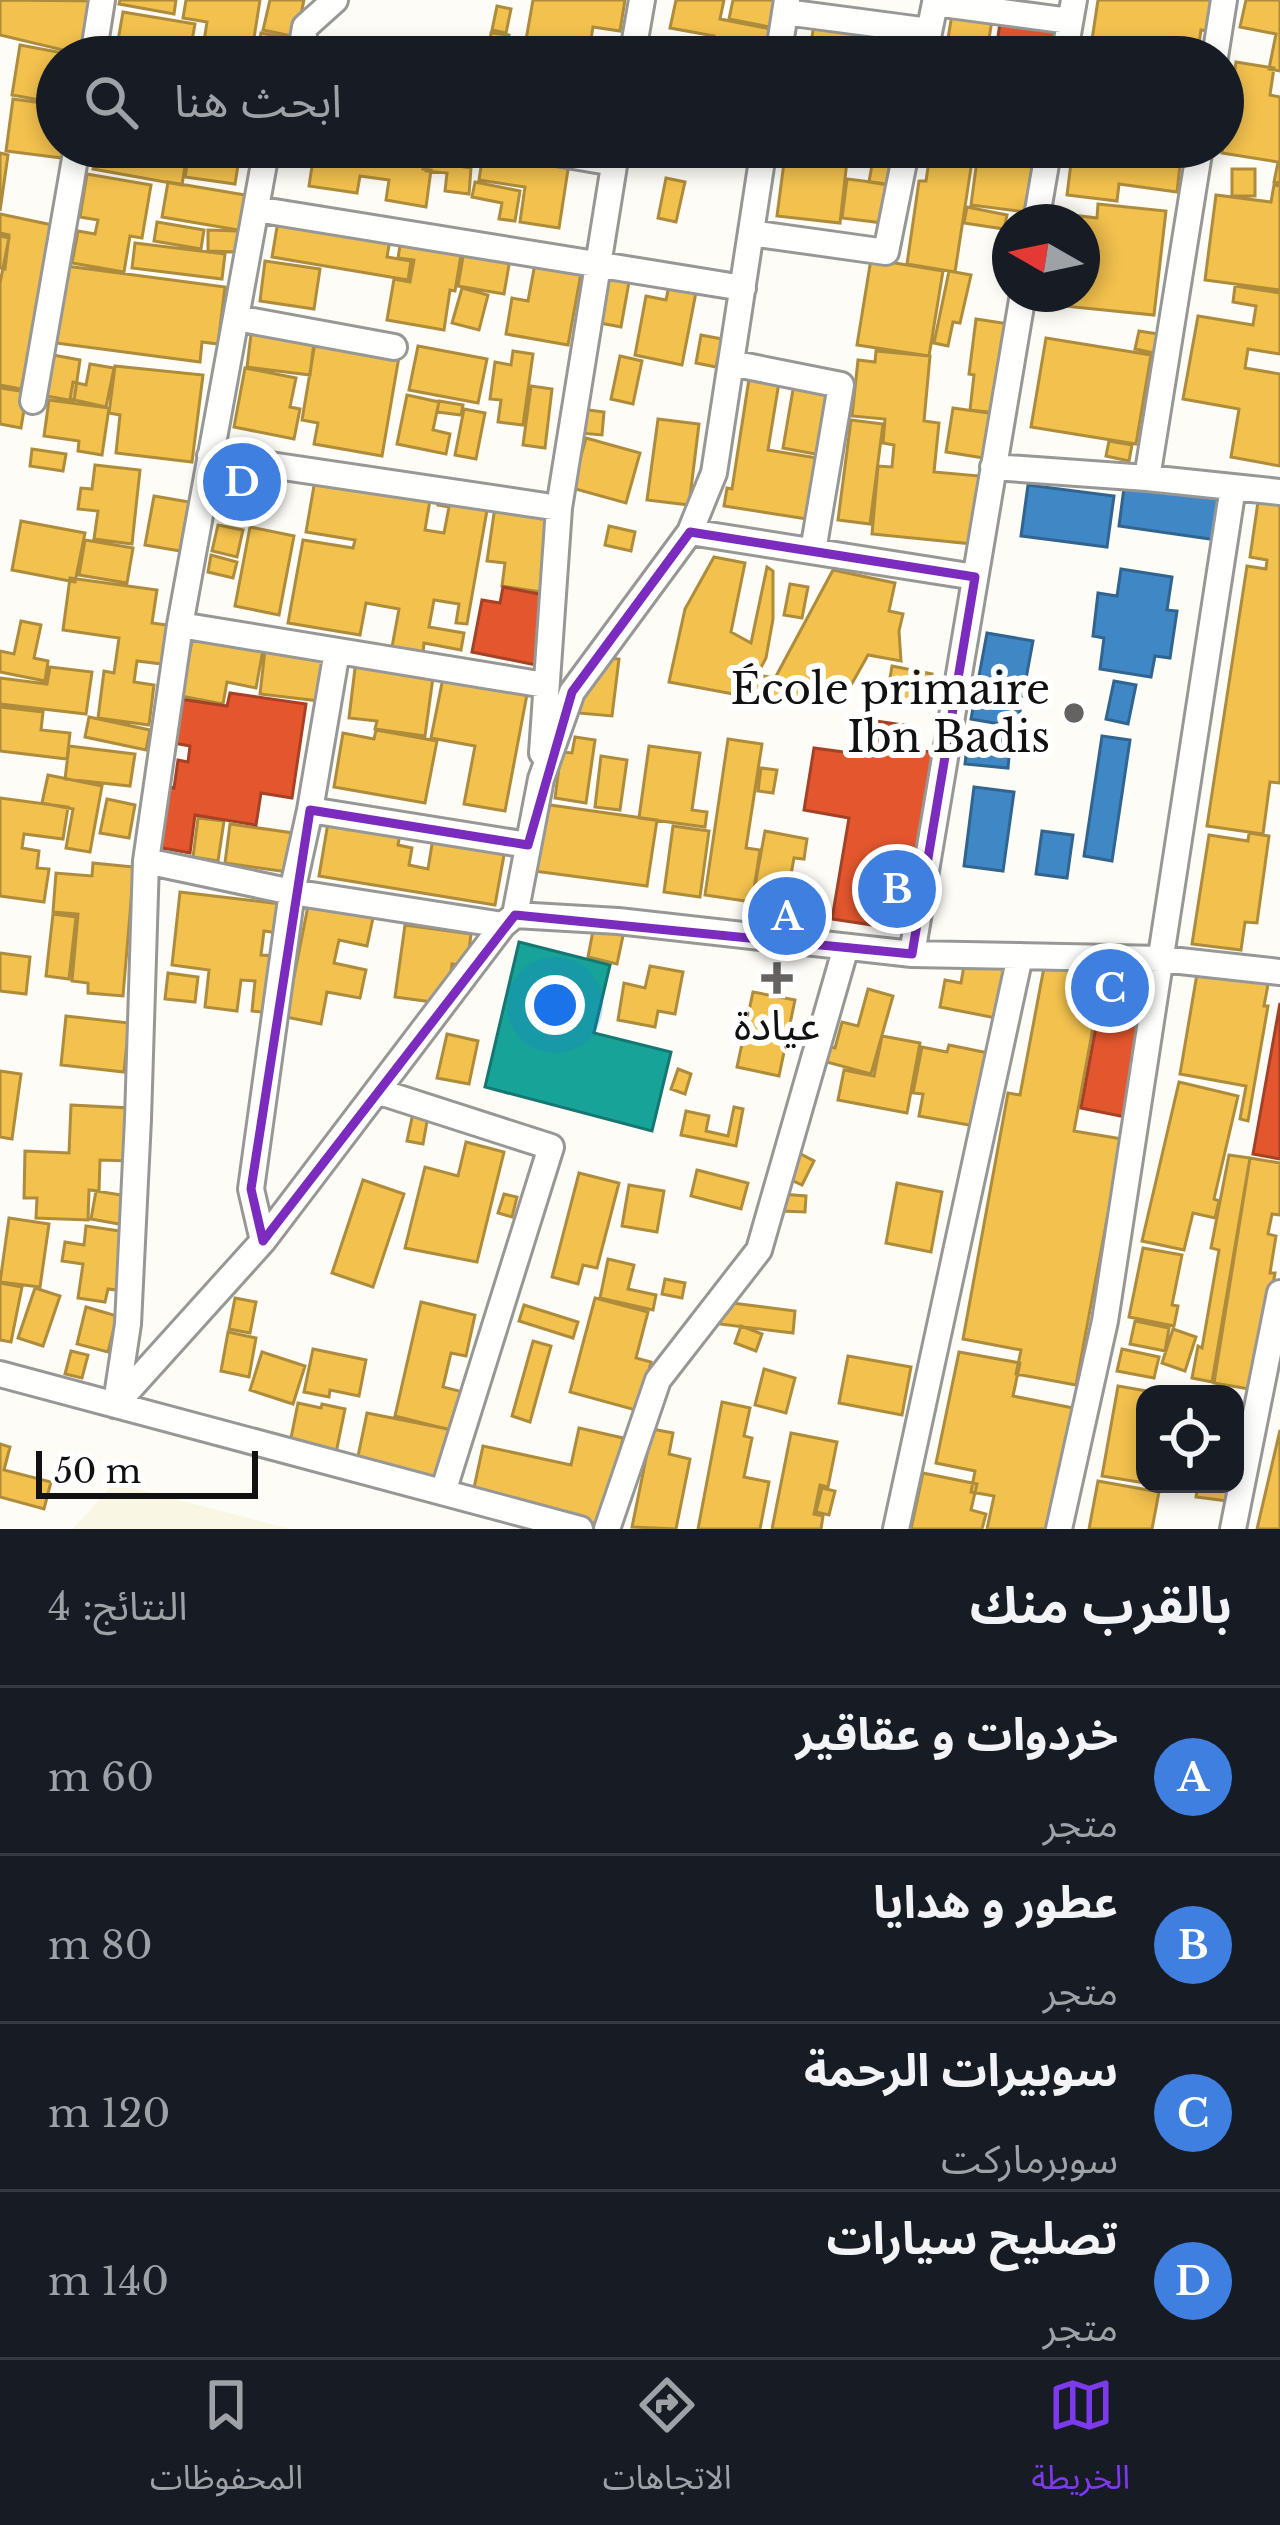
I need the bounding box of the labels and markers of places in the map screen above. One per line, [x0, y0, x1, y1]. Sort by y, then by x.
pin: D [203, 437, 281, 527]
place label: École primaire Ibn Badis [731, 663, 1050, 763]
marker: École primaire Ibn Badis [1061, 700, 1087, 726]
pin: B [858, 844, 936, 934]
pin: A [748, 871, 826, 961]
pin: C [1071, 943, 1149, 1033]
marker: عيادة [761, 962, 793, 994]
place label: عيادة [734, 999, 820, 1051]

